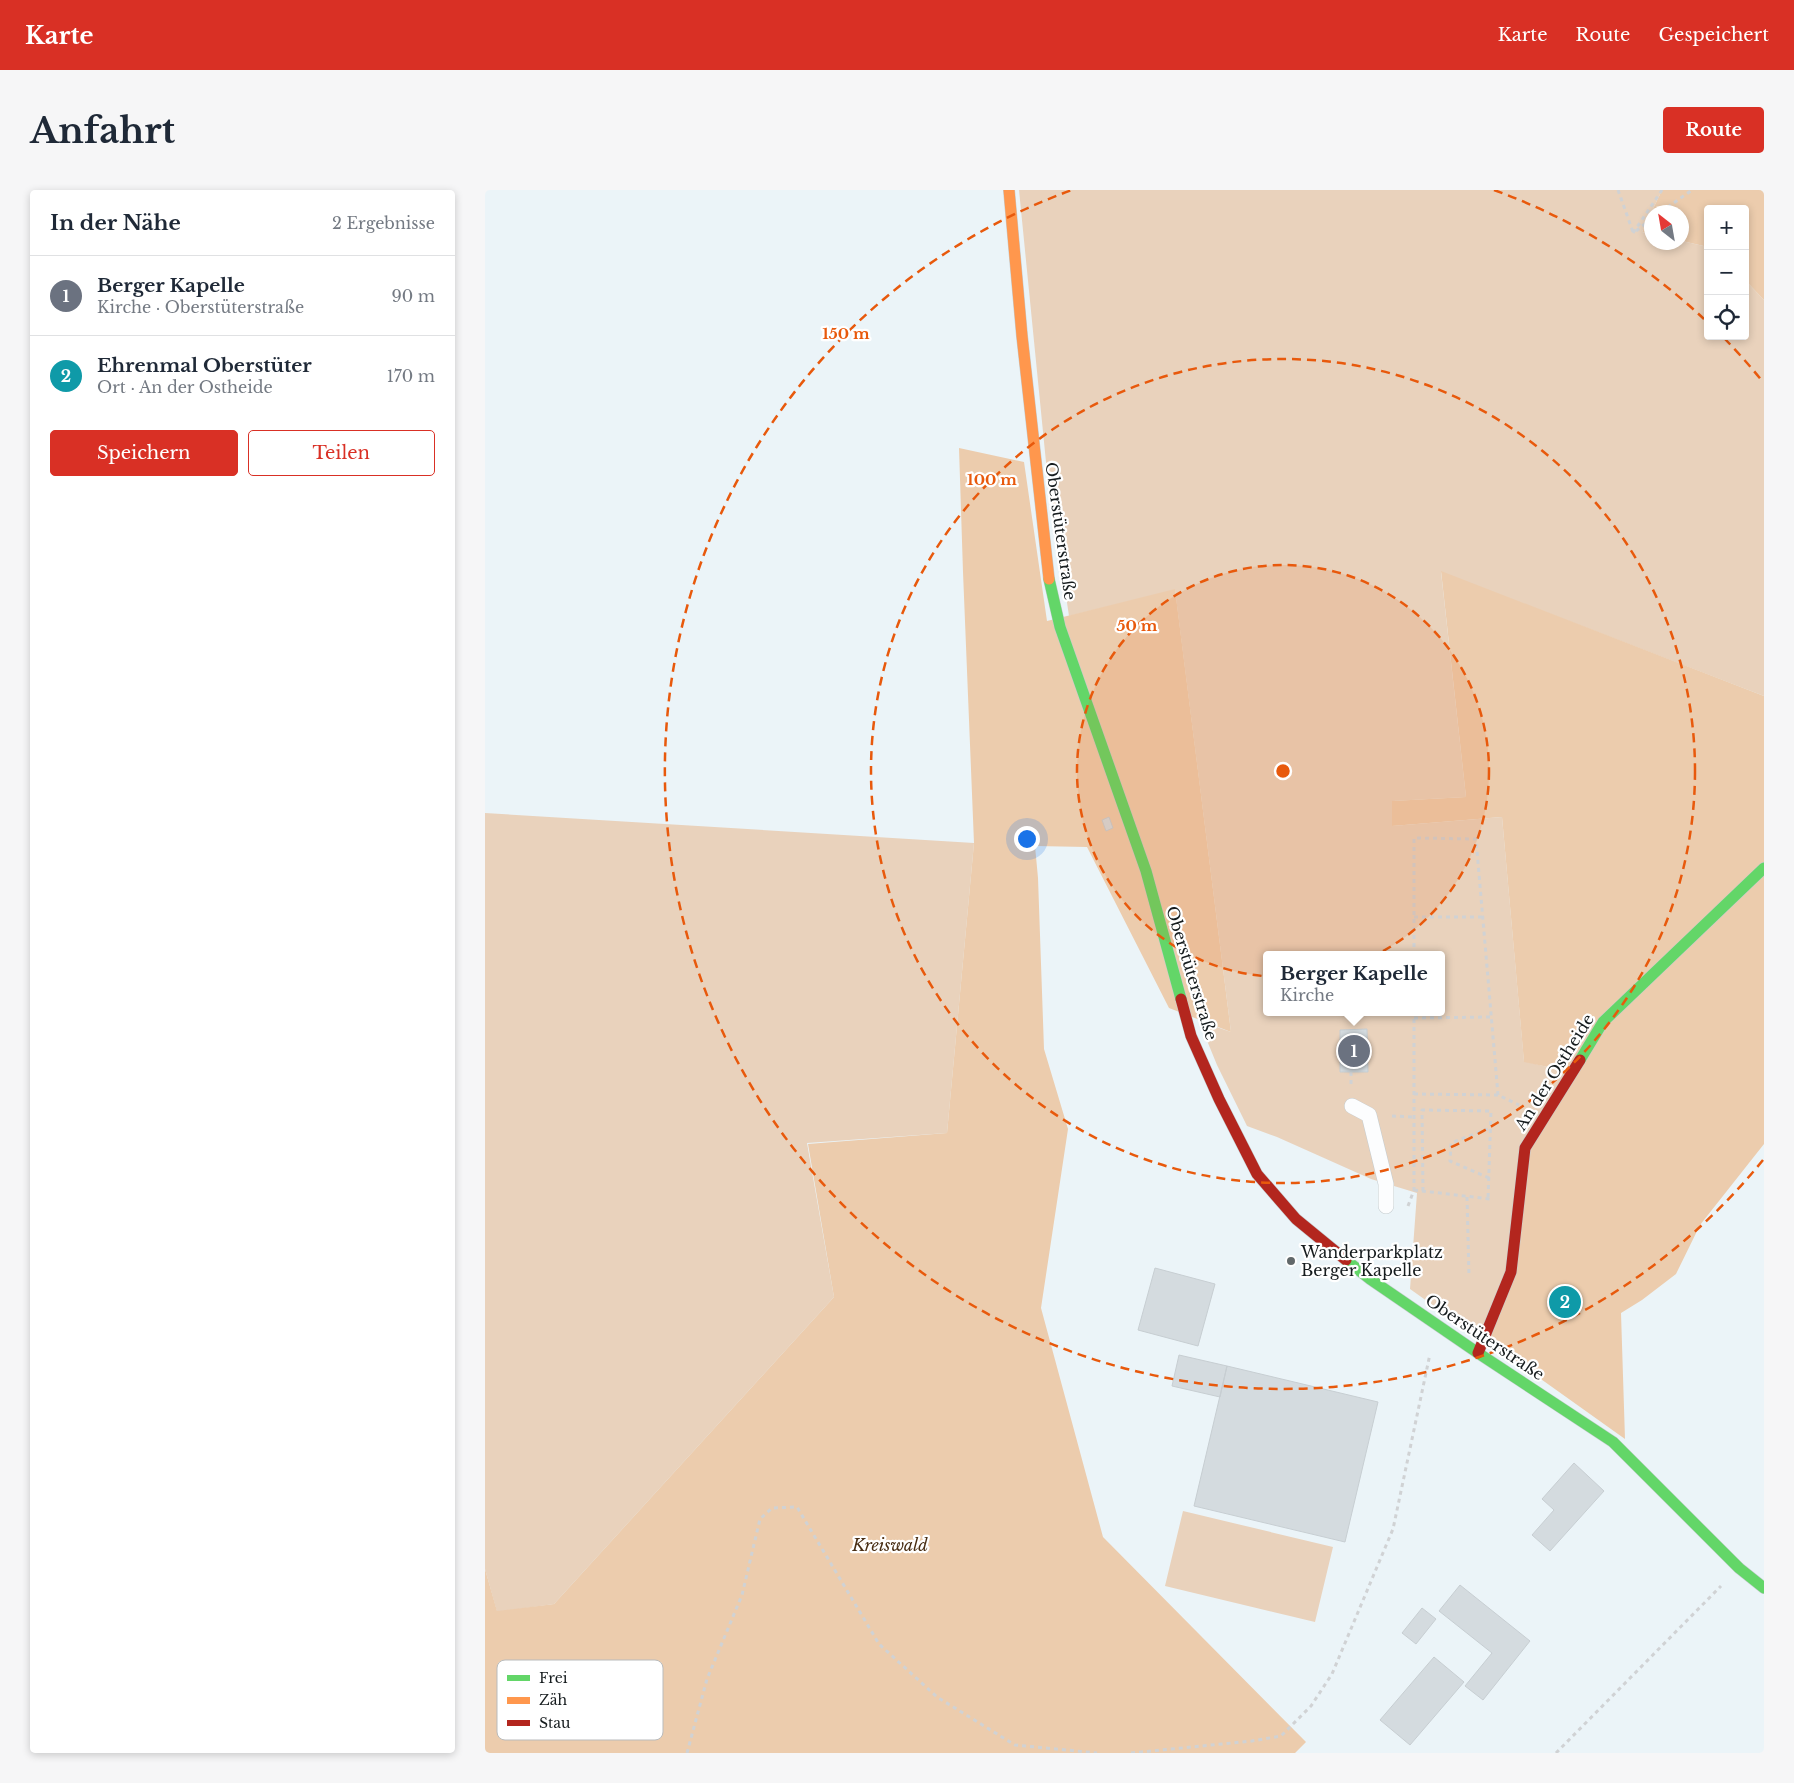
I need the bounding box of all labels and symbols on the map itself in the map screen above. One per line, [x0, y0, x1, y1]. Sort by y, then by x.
north arrow [1644, 205, 1689, 250]
text: 150 m [822, 324, 870, 343]
street label: Oberstüterstraße [1041, 461, 1081, 601]
text: 100 m [967, 470, 1017, 489]
text: 50 m [1117, 616, 1158, 635]
centre of rings [1274, 762, 1292, 780]
your location [1014, 826, 1040, 852]
street label: Oberstüterstraße [1162, 904, 1222, 1042]
street label: An der Ostheide [1510, 1010, 1598, 1135]
pin: 1 [1338, 1032, 1370, 1070]
place label: Wanderparkplatz Berger Kapelle [1300, 1242, 1443, 1280]
marker: Wanderparkplatz Berger Kapelle [1285, 1255, 1297, 1267]
pin: 2 [1549, 1283, 1581, 1321]
street label: Oberstüterstraße [1422, 1290, 1548, 1384]
park label: Kreiswald [851, 1535, 928, 1555]
legend [497, 1660, 663, 1740]
text: Frei [539, 1669, 568, 1687]
text: Zäh [539, 1691, 568, 1709]
text: Stau [539, 1714, 571, 1732]

